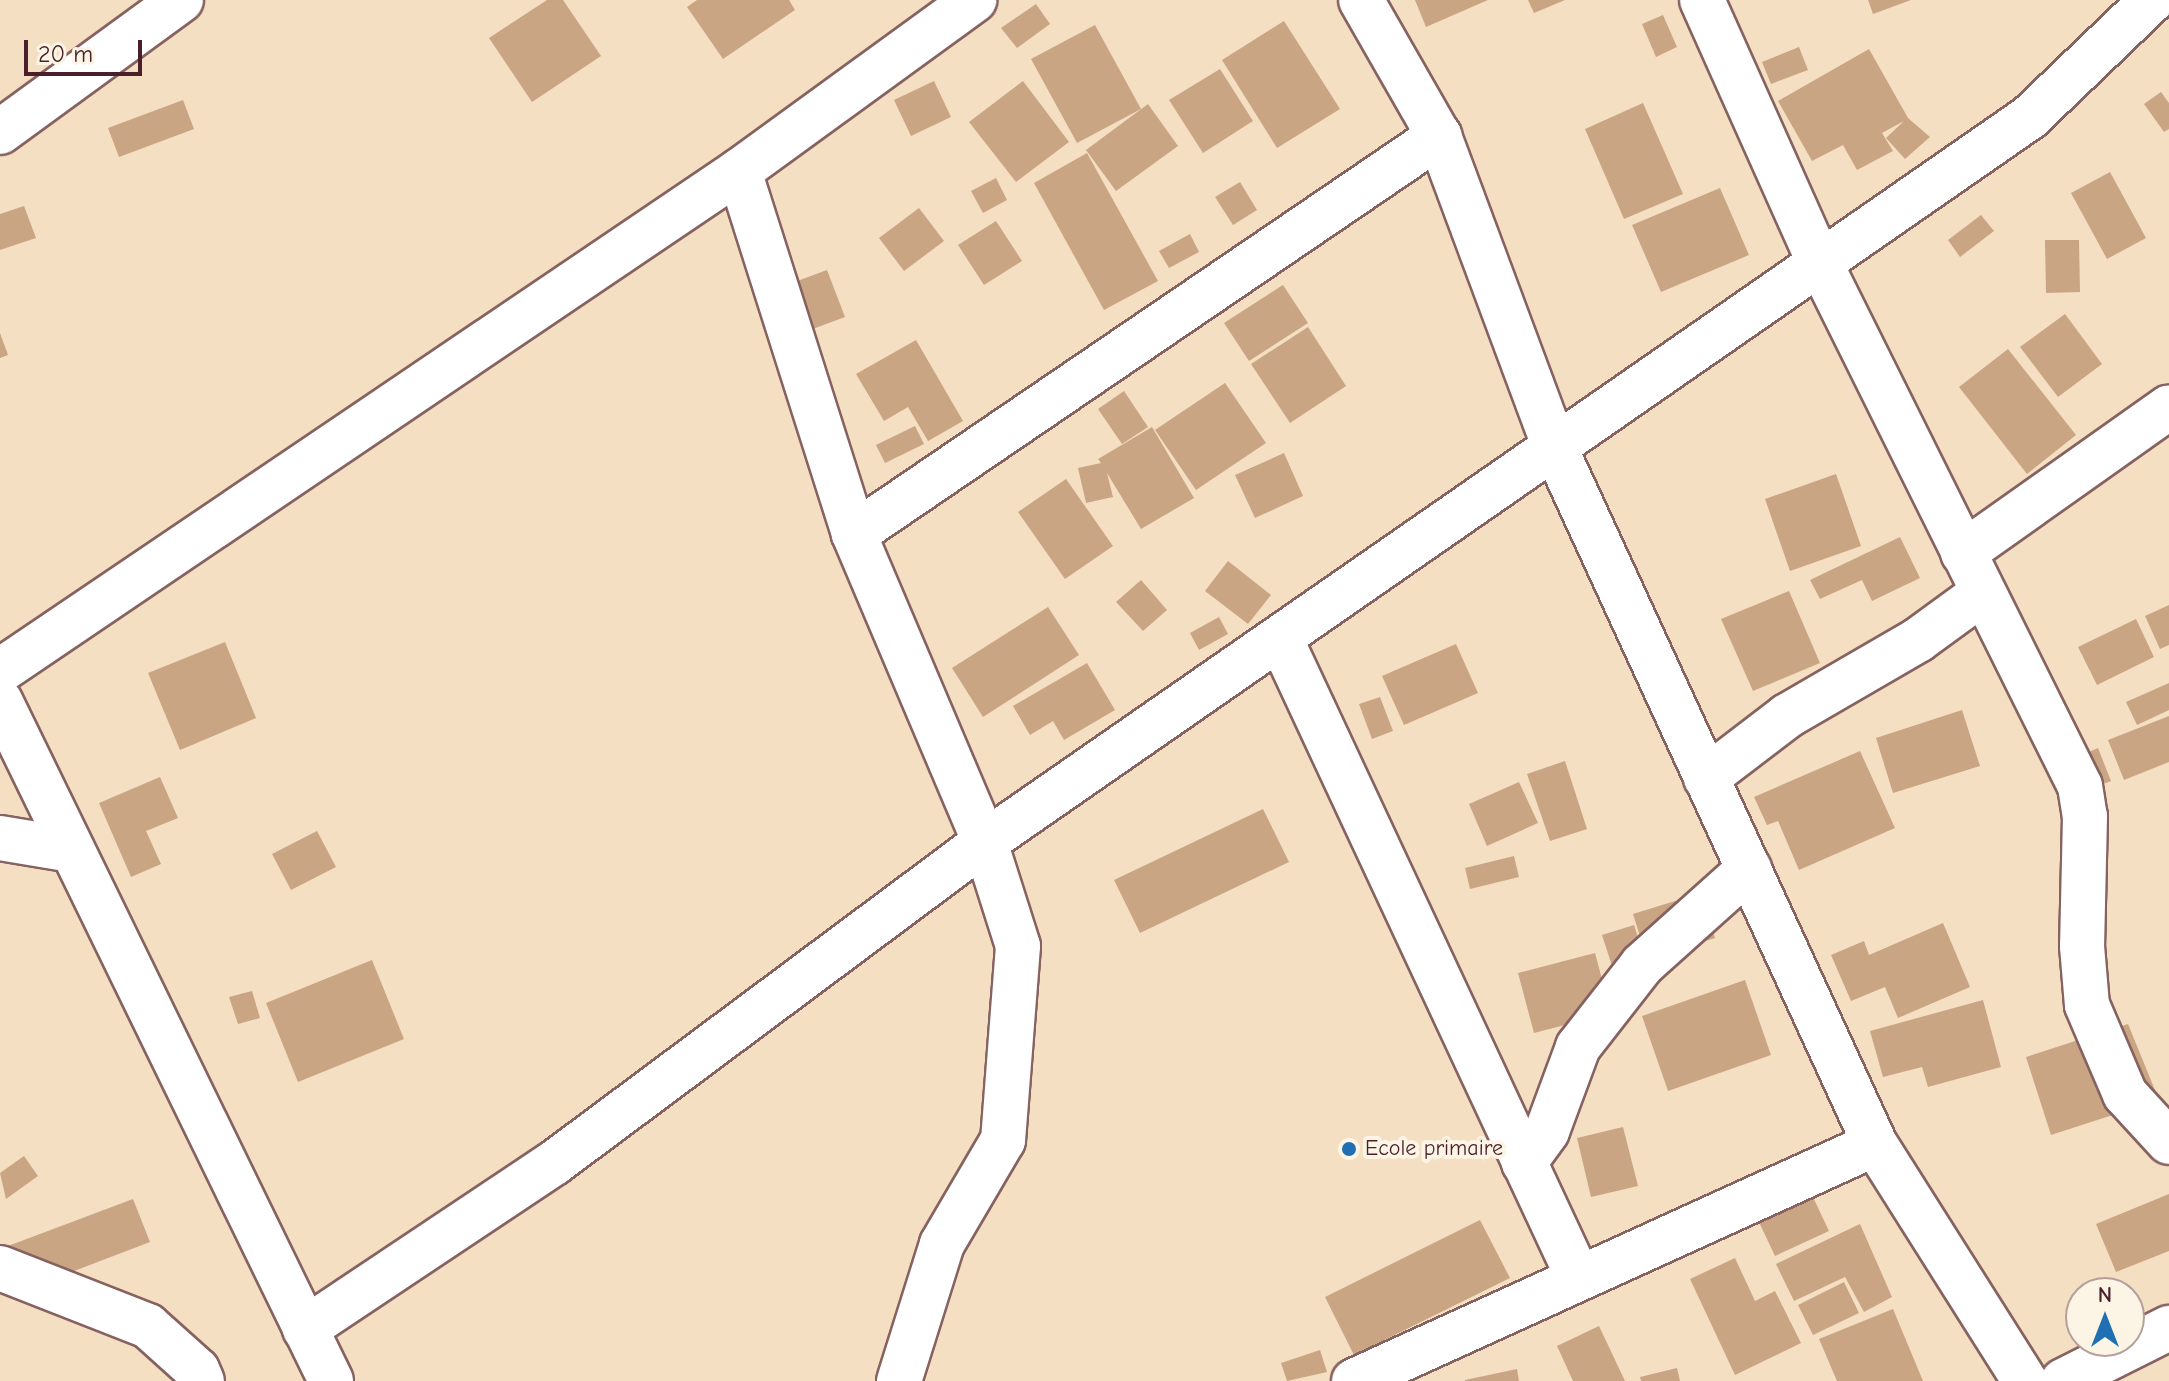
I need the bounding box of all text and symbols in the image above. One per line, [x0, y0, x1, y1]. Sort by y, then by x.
scale bar [28, 24, 146, 74]
text: 20 m [38, 40, 93, 68]
place label: Ecole primaire [1365, 1136, 1503, 1162]
marker: Ecole primaire [1340, 1140, 1358, 1158]
north arrow [2065, 1277, 2145, 1357]
text: N [2098, 1282, 2112, 1308]

